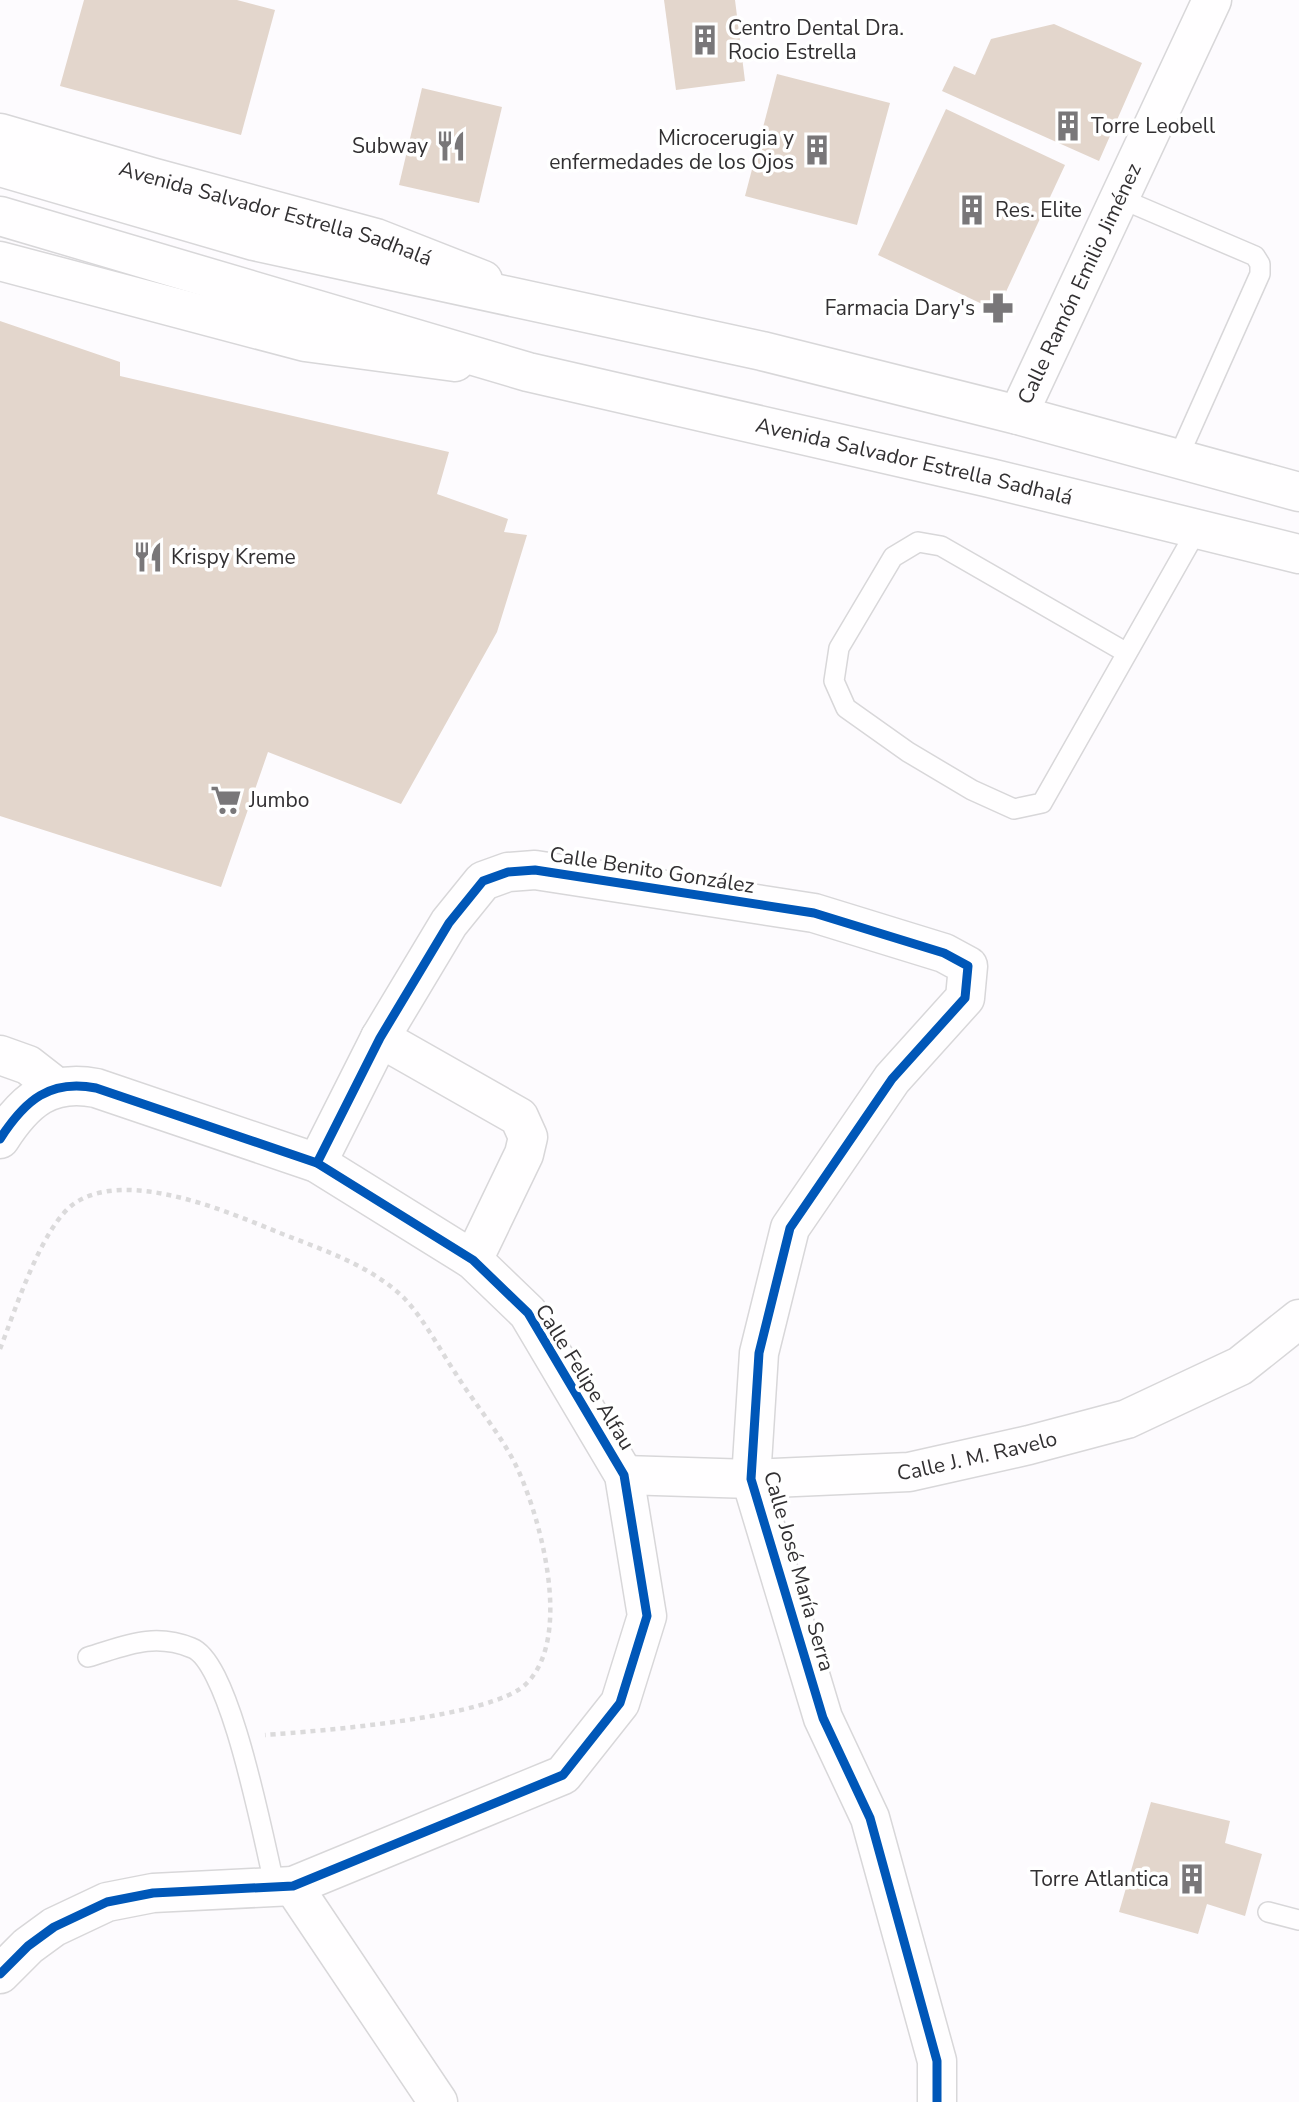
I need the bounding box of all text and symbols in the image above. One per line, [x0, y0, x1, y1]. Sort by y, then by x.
place label: Centro Dental Dra. Rocio Estrella [728, 14, 904, 66]
building icon: Centro Dental Dra. Rocio Estrella [688, 23, 722, 57]
building icon: Torre Leobell [1051, 109, 1085, 143]
place label: Torre Leobell [1091, 112, 1216, 140]
place label: Microcerugia y enfermedades de los Ojos [549, 124, 794, 176]
restaurant icon: Subway [434, 129, 468, 163]
place label: Subway [352, 132, 428, 160]
building icon: Microcerugia y enfermedades de los Ojos [800, 133, 834, 167]
street label: Avenida Salvador Estrella Sadhalá [116, 154, 436, 273]
street label: Calle Ramón Emilio Jiménez [1011, 158, 1148, 409]
building icon: Res. Elite [955, 193, 989, 227]
place label: Res. Elite [995, 196, 1082, 224]
pharmacy icon: Farmacia Dary's [981, 291, 1015, 325]
place label: Farmacia Dary's [825, 294, 975, 322]
street label: Avenida Salvador Estrella Sadhalá [753, 411, 1076, 512]
restaurant icon: Krispy Kreme [131, 540, 165, 574]
place label: Krispy Kreme [171, 543, 296, 571]
supermarket icon: Jumbo [209, 783, 243, 817]
place label: Jumbo [248, 786, 309, 814]
street label: Calle Benito González [548, 840, 757, 900]
street label: Calle Felipe Alfau [529, 1299, 641, 1455]
street label: Calle J. M. Ravelo [896, 1424, 1060, 1487]
street label: Calle José María Serra [757, 1468, 841, 1674]
building icon: Torre Atlantica [1175, 1862, 1209, 1896]
place label: Torre Atlantica [1030, 1865, 1169, 1893]

